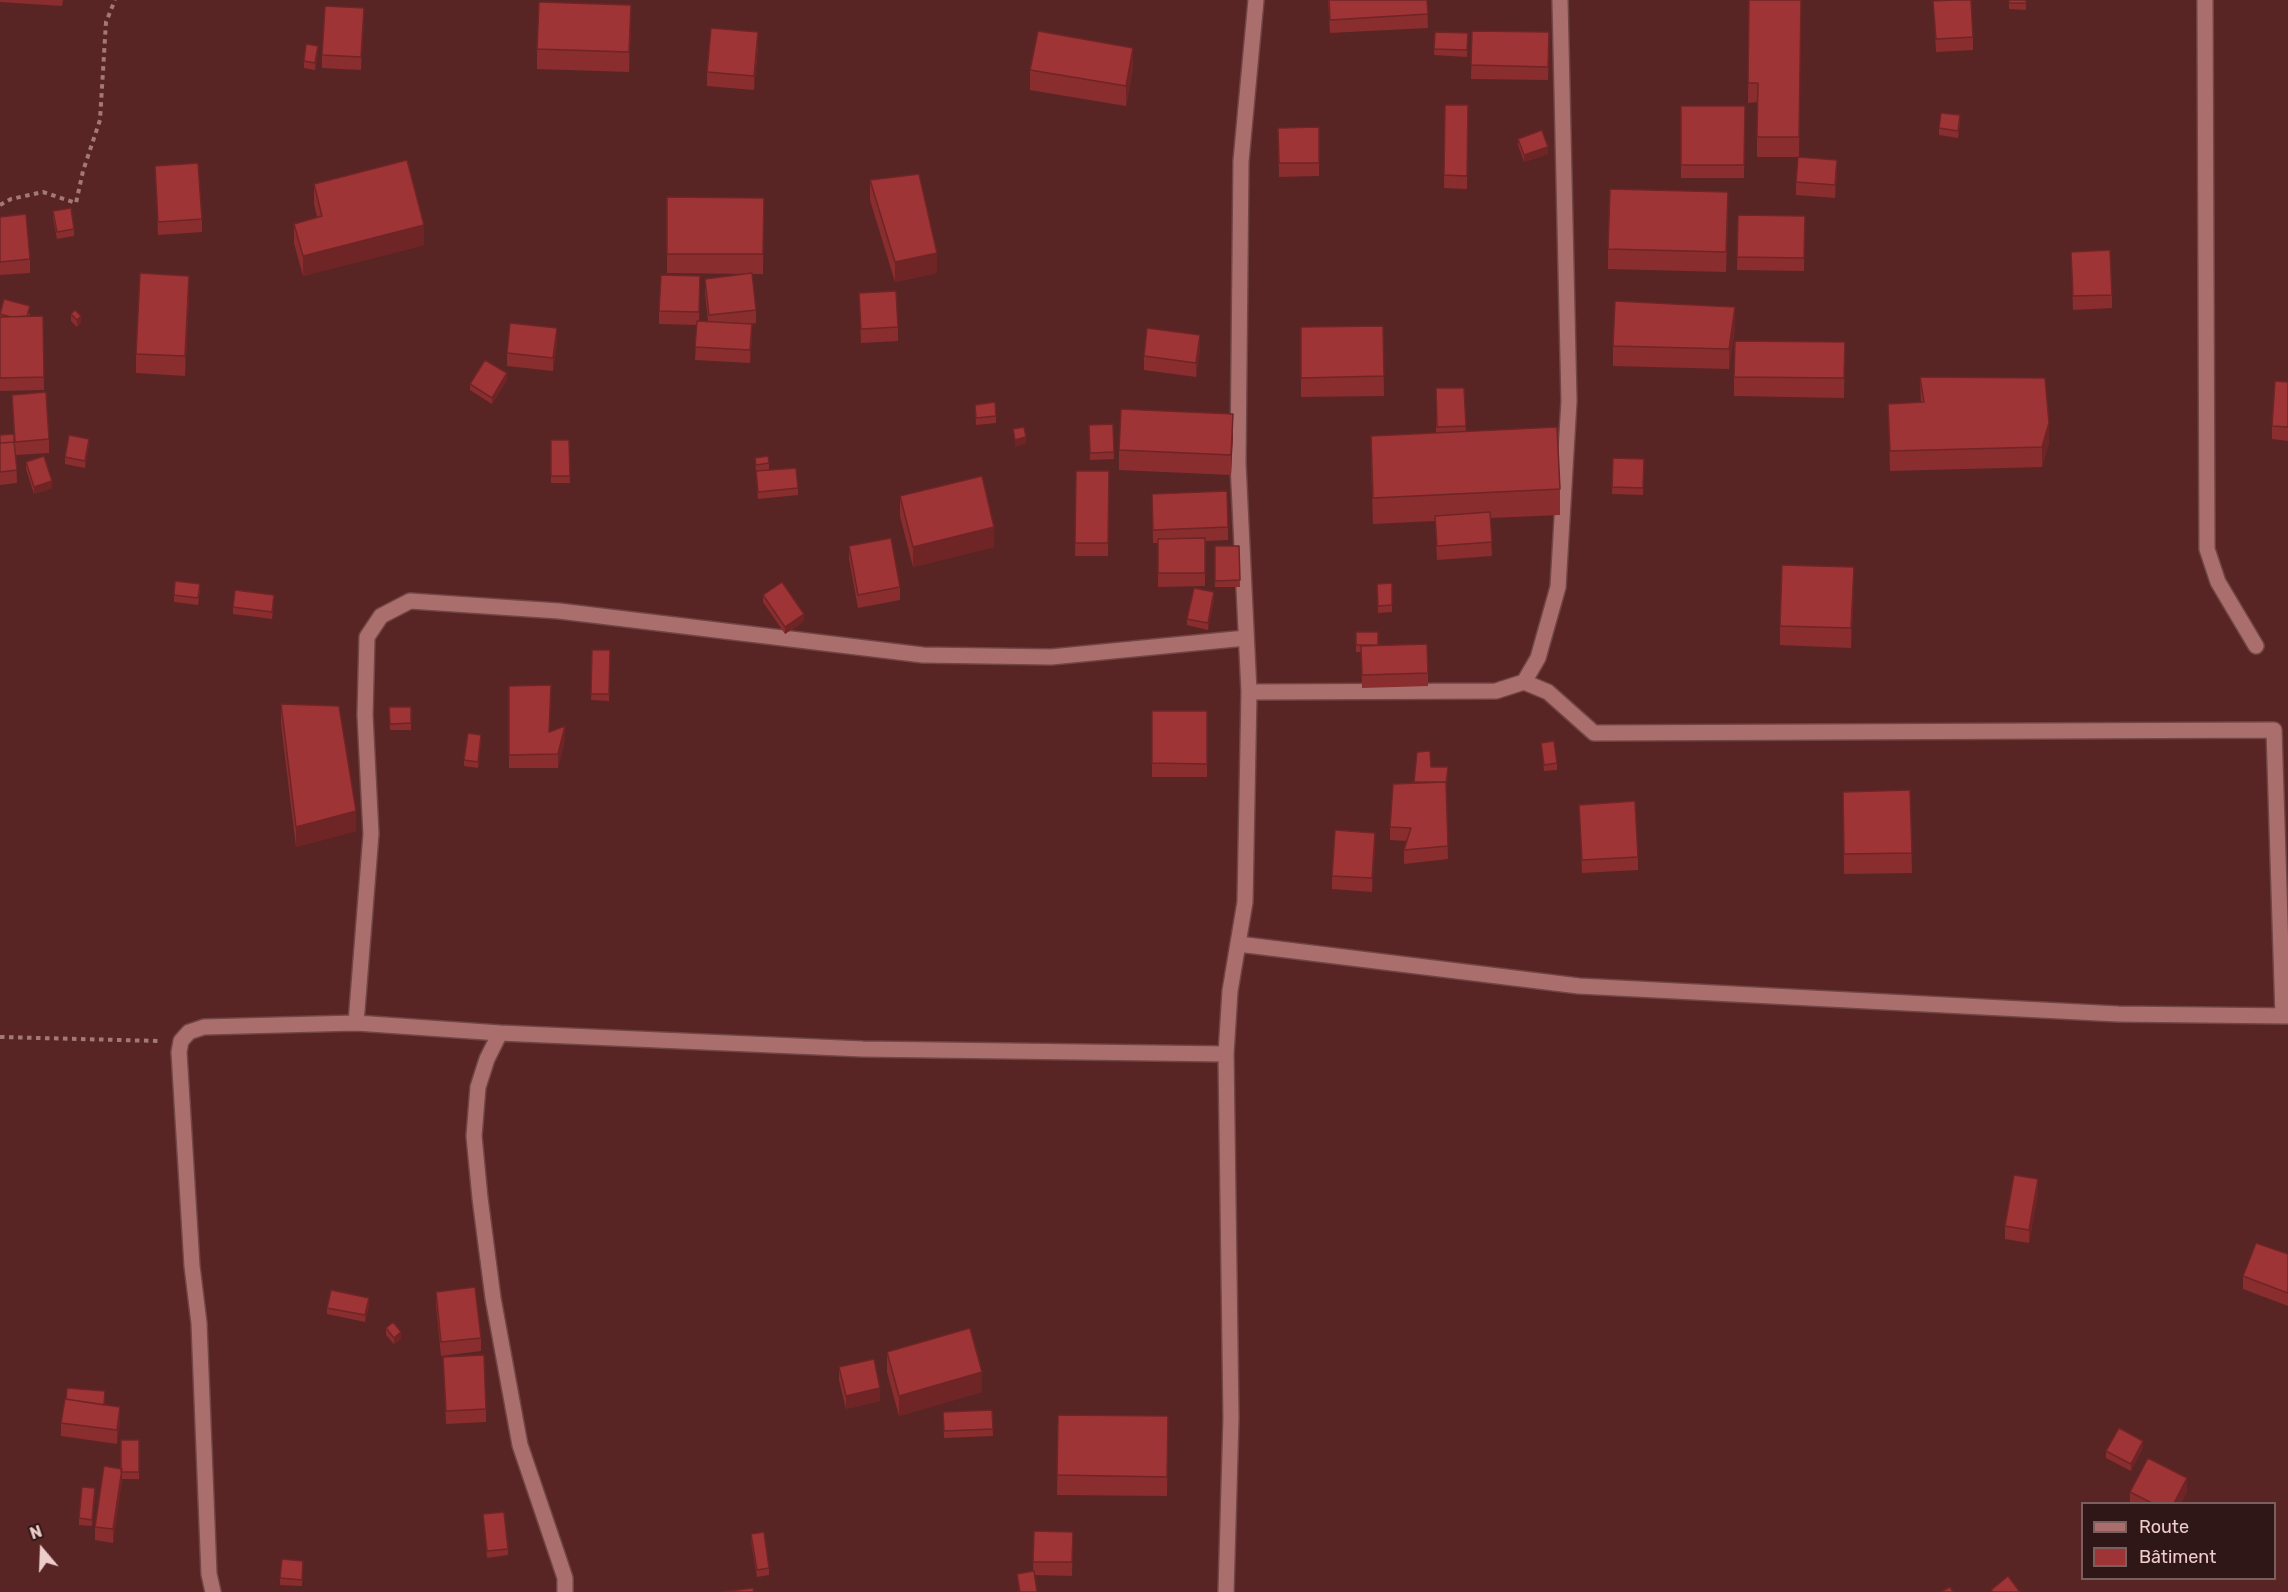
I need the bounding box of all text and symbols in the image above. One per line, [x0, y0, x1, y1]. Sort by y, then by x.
legend [2081, 1502, 2276, 1580]
text: Route [2139, 1516, 2189, 1538]
north arrow [12, 1520, 72, 1580]
text: N [27, 1522, 45, 1543]
text: Bâtiment [2139, 1546, 2216, 1568]

